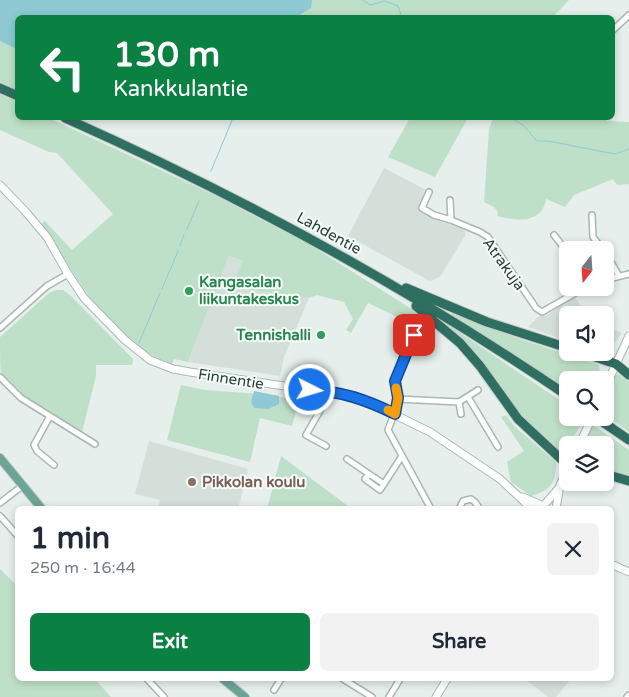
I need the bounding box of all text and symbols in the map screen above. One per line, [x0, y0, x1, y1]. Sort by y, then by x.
text: 130 m [113, 34, 220, 76]
icon: left [30, 35, 95, 100]
text: Kankkulantie [113, 76, 248, 102]
street label: Lahdentie [294, 208, 364, 258]
street label: Atrakuja [479, 234, 529, 294]
north arrow [559, 241, 614, 296]
map controls [559, 241, 614, 491]
place label: Kangasalan liikuntakeskus [199, 273, 299, 308]
marker: Kangasalan liikuntakeskus [183, 285, 195, 297]
button: sound [559, 306, 614, 361]
pin [393, 314, 435, 356]
icon: arrive [400, 321, 428, 349]
place label: Tennishalli [235, 326, 311, 344]
marker: Tennishalli [315, 329, 327, 341]
position arrow [283, 363, 335, 415]
street label: Finnentie [197, 365, 265, 393]
button: search [559, 371, 614, 426]
button: layers [559, 436, 614, 491]
place label: Pikkolan koulu [202, 473, 305, 491]
marker: Pikkolan koulu [186, 476, 198, 488]
text: 1 min [30, 520, 110, 557]
button: close [547, 523, 599, 575]
text: 250 m · 16:44 [30, 558, 136, 578]
button: Exit [30, 613, 310, 671]
button: Share [320, 613, 599, 671]

